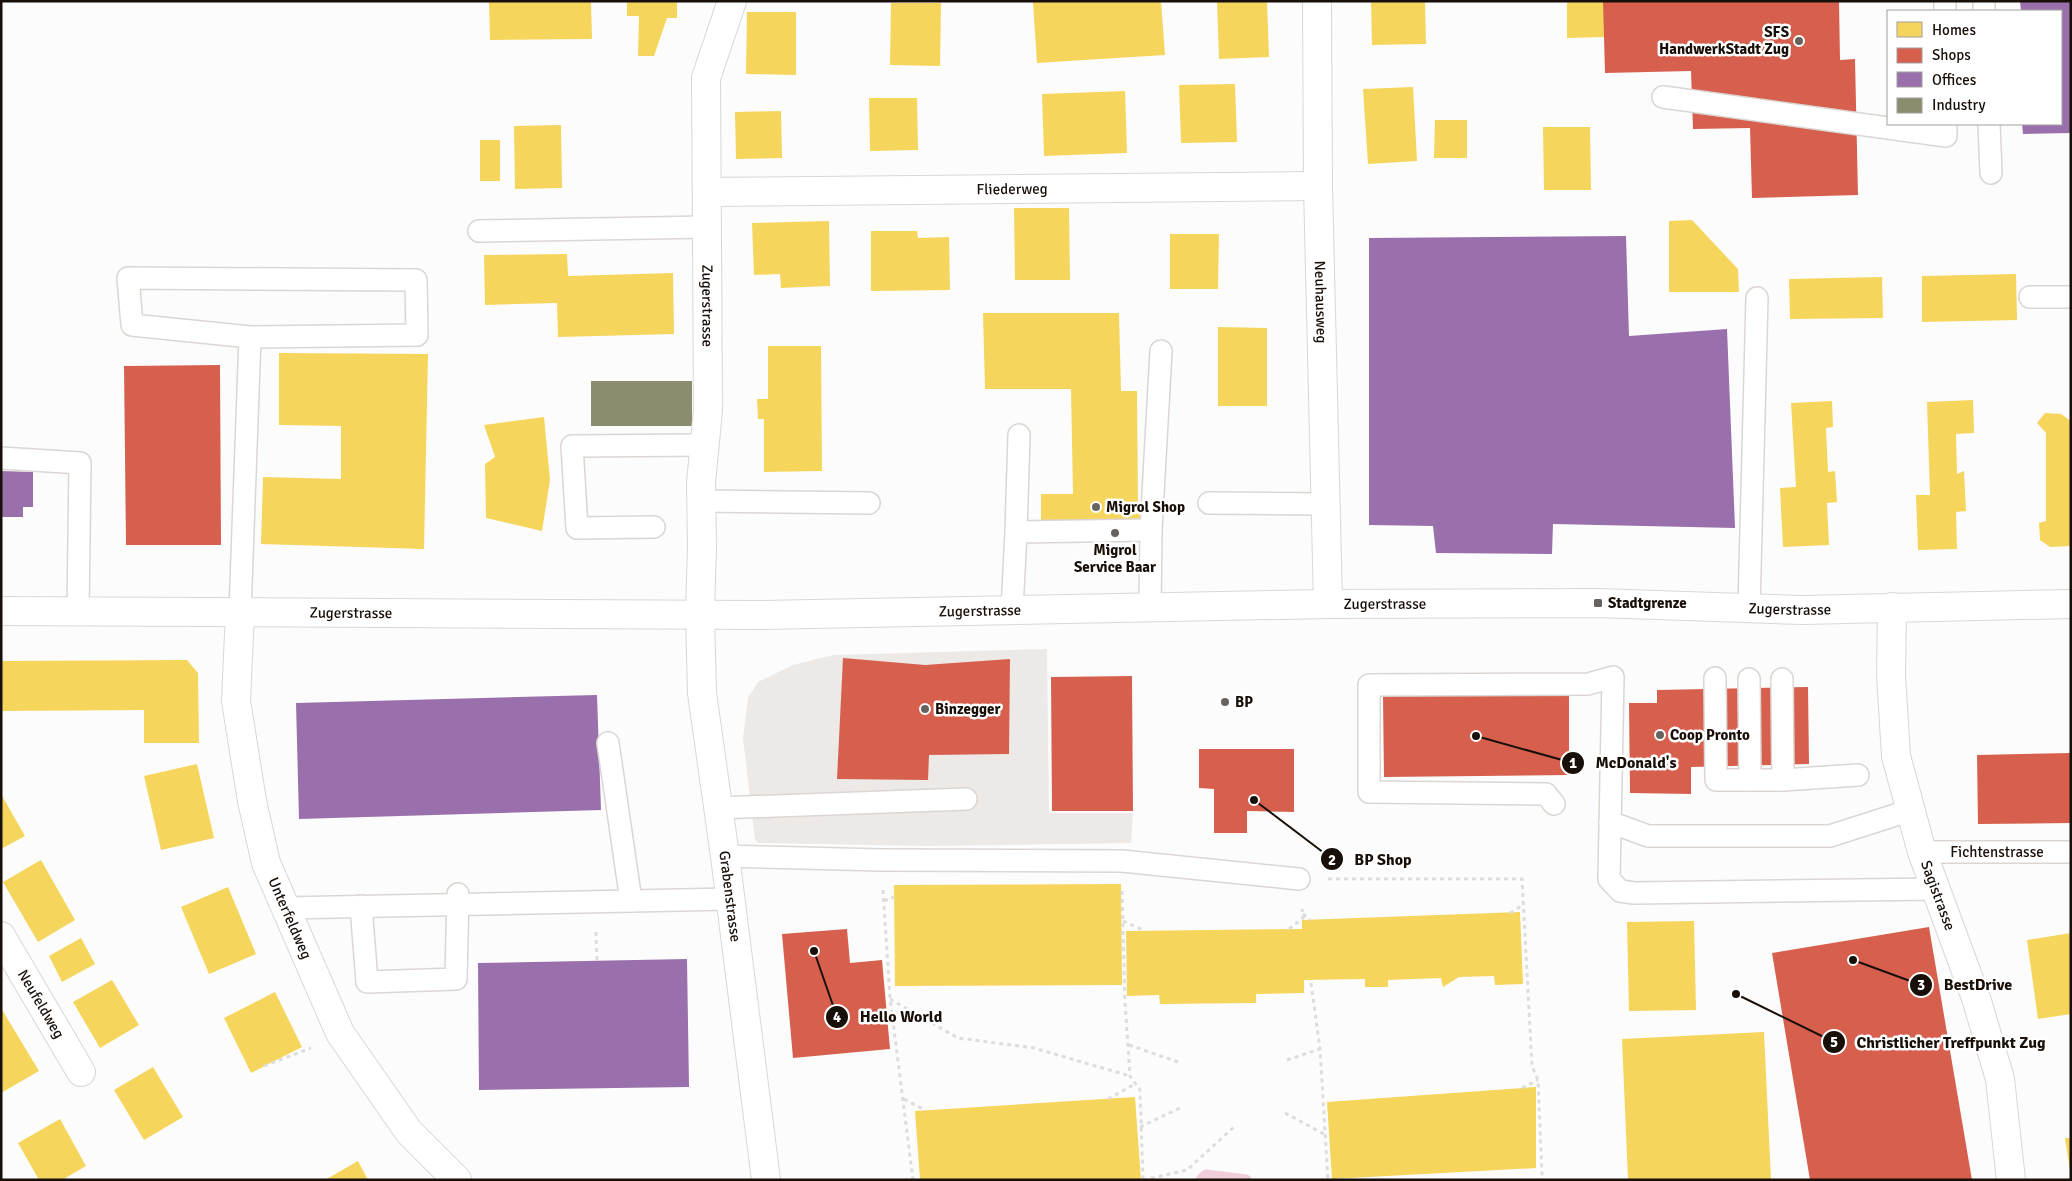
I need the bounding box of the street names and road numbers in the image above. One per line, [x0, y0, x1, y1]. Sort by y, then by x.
street label: Fliederweg [976, 180, 1048, 198]
street label: Neuhausweg [1311, 260, 1331, 344]
street label: Zugerstrasse [698, 264, 717, 347]
street label: Zugerstrasse [1343, 595, 1426, 613]
street label: Zugerstrasse [1748, 599, 1831, 619]
street label: Zugerstrasse [938, 601, 1021, 621]
street label: Zugerstrasse [310, 604, 392, 622]
street label: Fichtenstrasse [1950, 843, 2044, 861]
street label: Grabenstrasse [715, 850, 745, 943]
street label: Sagistrasse [1917, 858, 1959, 933]
street label: Unterfeldweg [264, 874, 316, 962]
street label: Neufeldweg [14, 966, 68, 1042]

